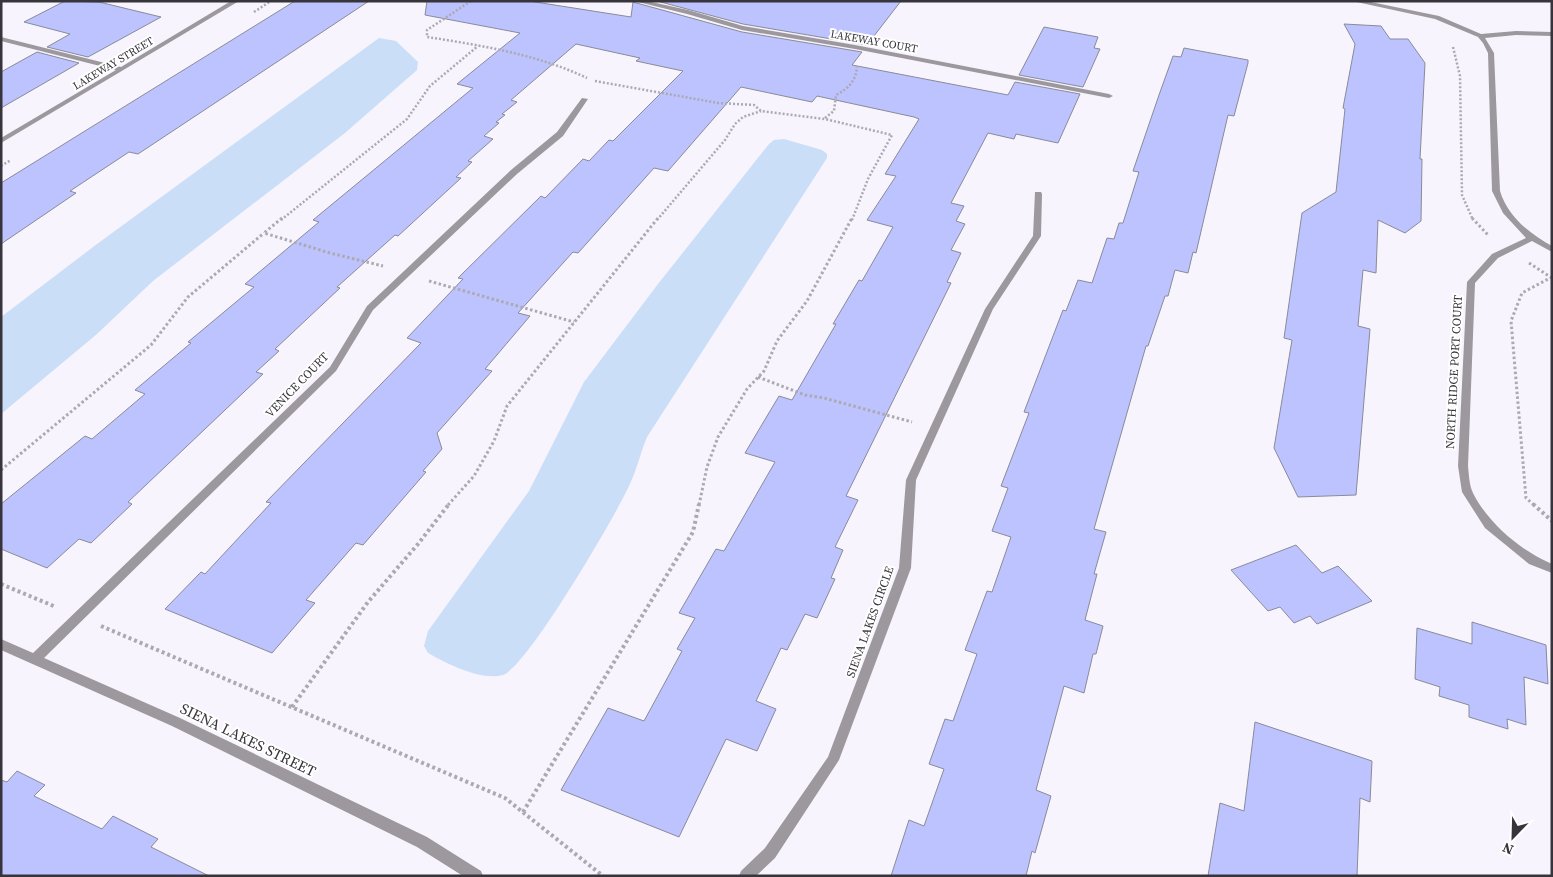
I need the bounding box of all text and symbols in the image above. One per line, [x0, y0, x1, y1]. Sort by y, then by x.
street label: LAKEWAY COURT [829, 26, 919, 57]
street label: LAKEWAY STREET [70, 33, 157, 93]
street label: NORTH RIDGE PORT COURT [1442, 294, 1466, 449]
street label: VENICE COURT [262, 348, 333, 421]
street label: SIENA LAKES CIRCLE [842, 564, 898, 680]
street label: SIENA LAKES STREET [177, 698, 320, 782]
north arrow [1488, 812, 1538, 862]
text: N [1499, 838, 1517, 860]

